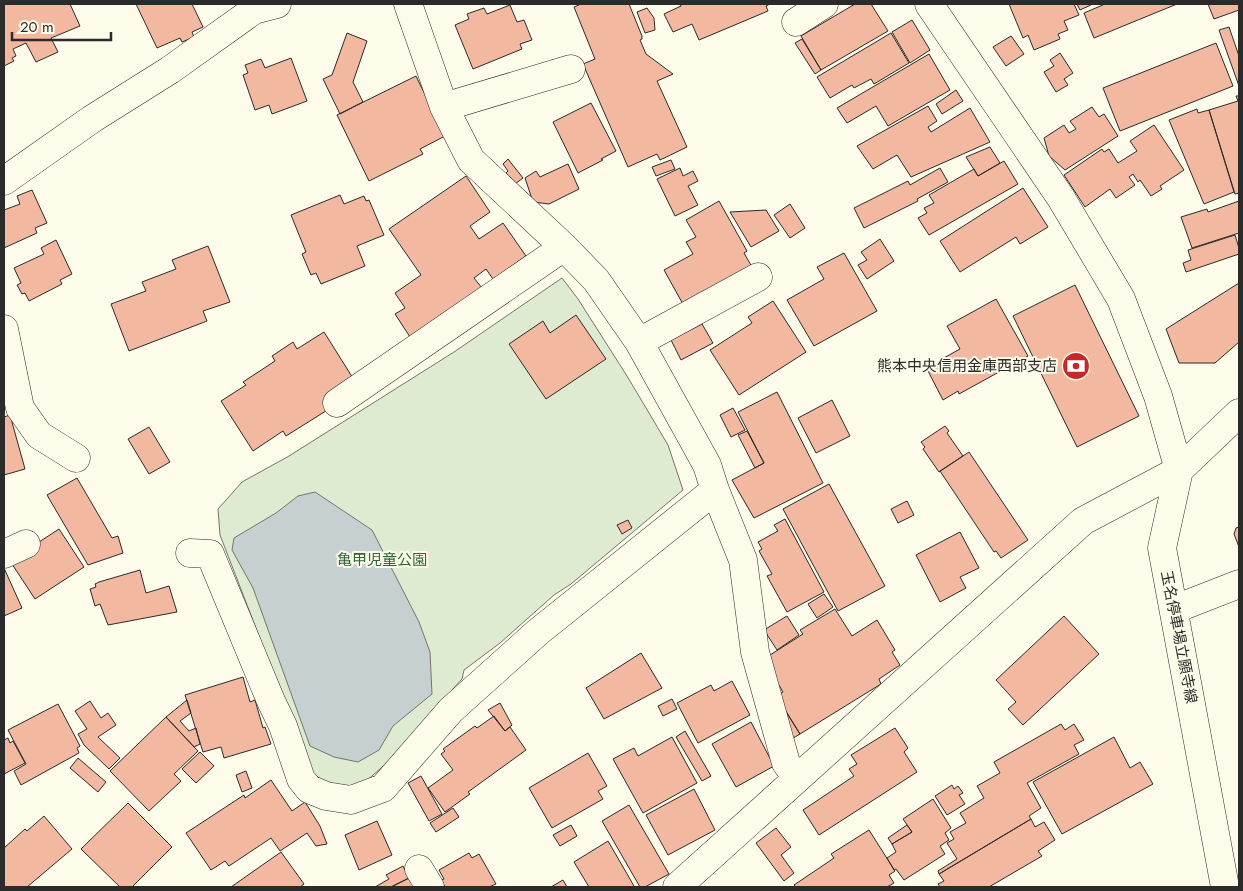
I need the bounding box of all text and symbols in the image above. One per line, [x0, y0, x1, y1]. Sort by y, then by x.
scale bar [12, 10, 111, 42]
text: 20 m [20, 16, 54, 38]
bank icon: 熊本中央信用金庫西部支店 [1061, 351, 1091, 381]
place label: 熊本中央信用金庫西部支店 [877, 355, 1057, 377]
park label: 亀甲児童公園 [337, 549, 427, 571]
street label: 玉名停車場立願寺線 [1155, 569, 1203, 705]

